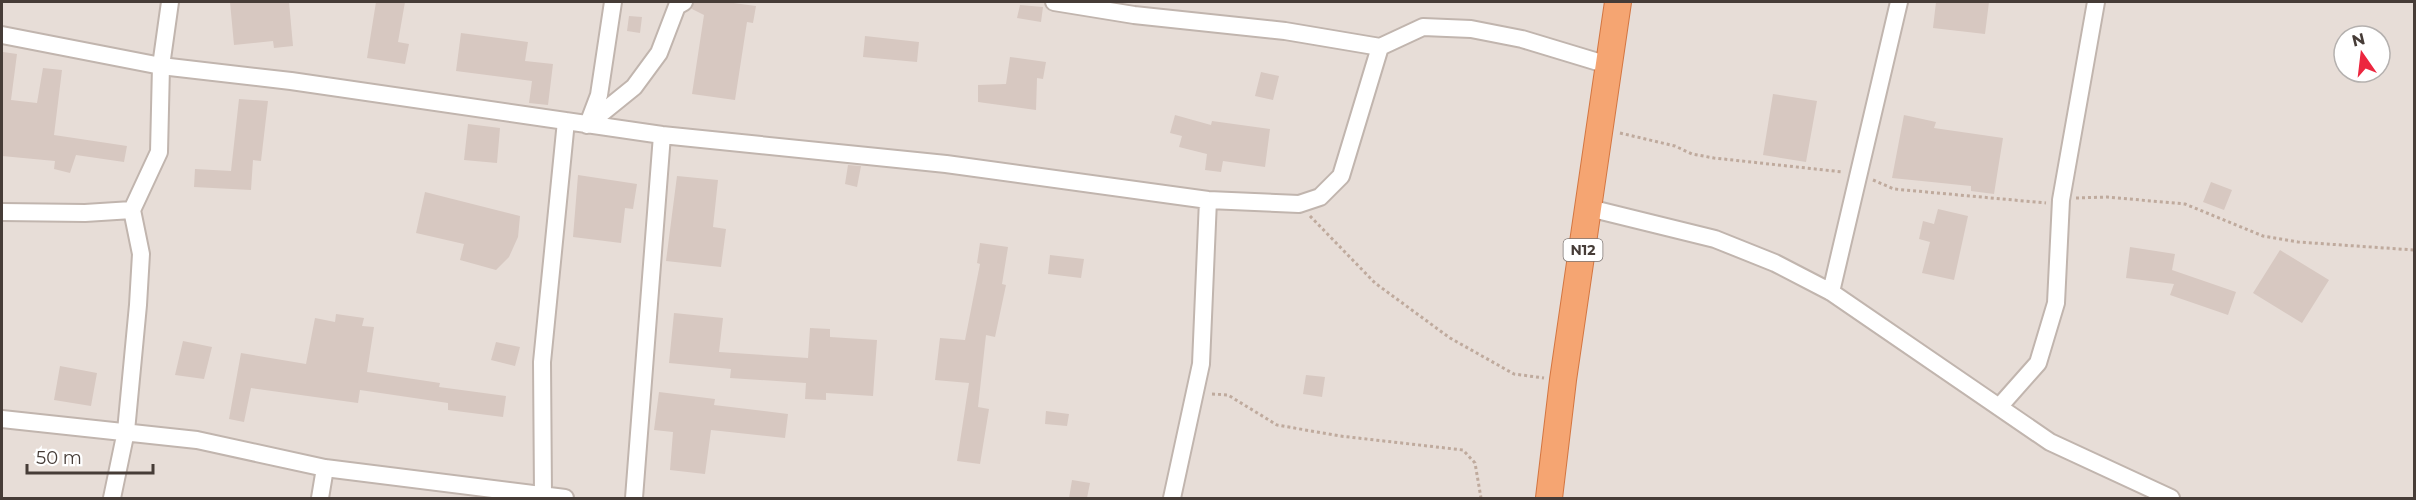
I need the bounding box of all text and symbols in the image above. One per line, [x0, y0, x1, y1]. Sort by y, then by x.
north arrow [2332, 24, 2392, 84]
text: N [2350, 29, 2367, 51]
road number: N12 [1564, 239, 1602, 261]
scale bar [27, 437, 153, 475]
text: 50 m [36, 447, 82, 469]

